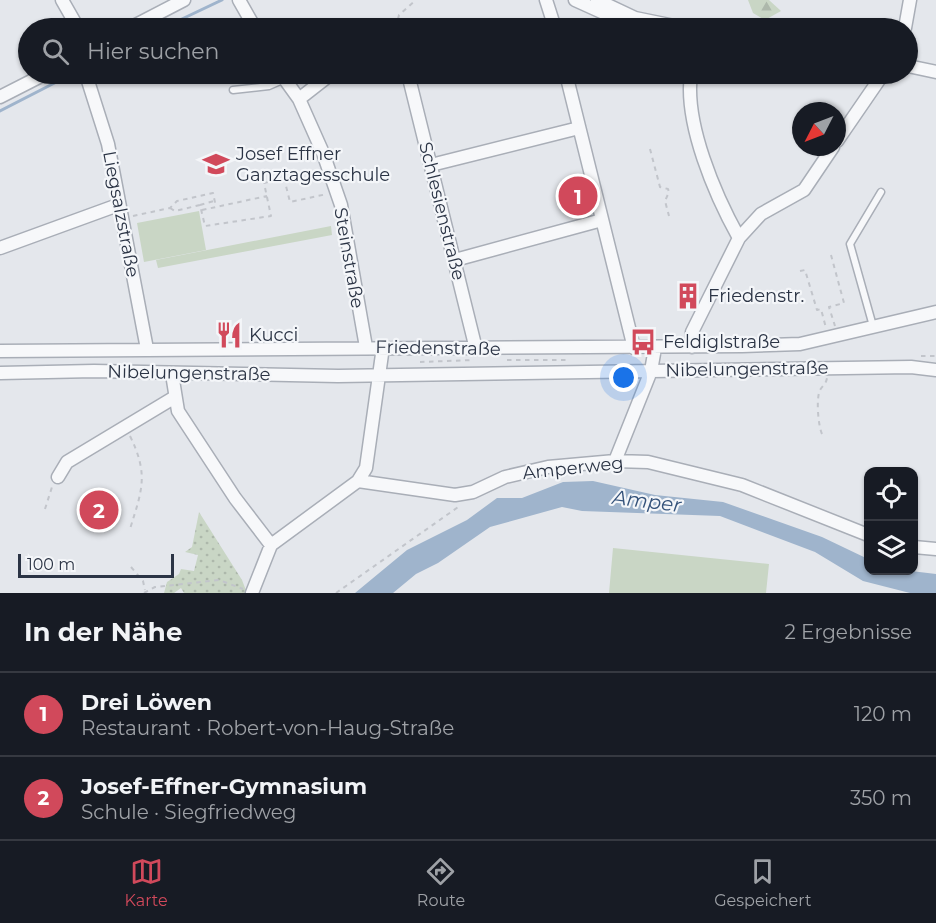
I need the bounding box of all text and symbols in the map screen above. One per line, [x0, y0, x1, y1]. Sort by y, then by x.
search box [18, 18, 918, 84]
icon: search [39, 35, 72, 68]
text: Hier suchen [87, 38, 219, 65]
north arrow [792, 102, 846, 156]
street label: Schlesienstraße [414, 140, 470, 283]
place label: Josef Effner Ganztagesschule [235, 143, 390, 186]
street label: Liegsalzstraße [98, 149, 144, 279]
school or university icon: Josef Effner Ganztagesschule [201, 149, 231, 179]
pin: 1 [558, 174, 598, 218]
street label: Steinstraße [329, 206, 369, 310]
building icon: Friedenstr. [673, 281, 703, 311]
place label: Friedenstr. [708, 285, 804, 307]
restaurant icon: Kucci [214, 320, 244, 350]
place label: Kucci [249, 324, 298, 346]
bus stop icon: Feldiglstraße [628, 327, 658, 357]
place label: Feldiglstraße [663, 331, 780, 353]
street label: Friedenstraße [375, 336, 501, 360]
street label: Nibelungenstraße [665, 357, 829, 381]
street label: Nibelungenstraße [107, 361, 271, 385]
your location [609, 363, 638, 392]
street label: Amperweg [521, 452, 625, 484]
map controls [864, 467, 918, 575]
button: locate [864, 467, 918, 521]
water label: Amper [610, 485, 684, 517]
pin: 2 [80, 488, 118, 532]
button: layers [864, 521, 918, 575]
scale bar [18, 551, 174, 578]
text: 100 m [27, 555, 75, 574]
text: In der Nähe [24, 616, 182, 648]
text: 2 Ergebnisse [784, 620, 912, 644]
text: Drei Löwen [81, 689, 212, 716]
text: 1 [40, 702, 47, 726]
text: 120 m [854, 702, 912, 726]
text: Restaurant · Robert-von-Haug-Straße [81, 716, 454, 740]
text: Josef-Effner-Gymnasium [81, 773, 367, 800]
text: 2 [38, 786, 49, 810]
text: 350 m [850, 786, 912, 810]
text: Schule · Siegfriedweg [81, 800, 297, 824]
tab: Karte [125, 855, 168, 910]
tab: Route [417, 855, 465, 910]
tab: Gespeichert [714, 855, 811, 910]

